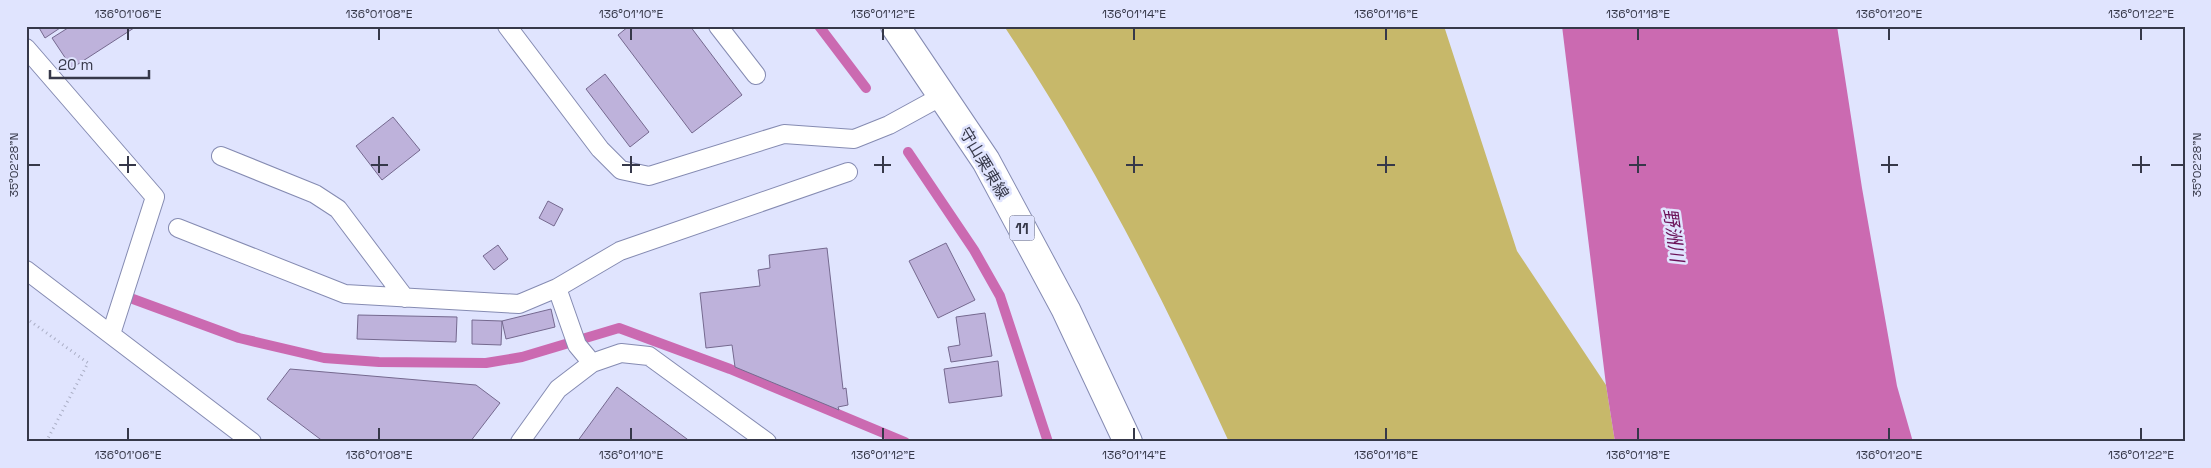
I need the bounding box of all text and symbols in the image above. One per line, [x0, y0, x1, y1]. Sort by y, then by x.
text: 136°01'06"E [95, 6, 162, 22]
text: 136°01'08"E [346, 6, 413, 22]
text: 136°01'10"E [599, 6, 663, 22]
text: 136°01'12"E [851, 6, 915, 22]
text: 136°01'14"E [1102, 6, 1166, 22]
text: 136°01'16"E [1354, 6, 1418, 22]
text: 136°01'18"E [1606, 6, 1670, 22]
text: 136°01'20"E [1856, 6, 1923, 22]
text: 136°01'22"E [2108, 6, 2174, 22]
scale bar [50, 48, 149, 80]
text: 20 m [58, 55, 93, 74]
street label: 守山栗東線 [954, 123, 1014, 203]
text: 35°02'28"N [6, 133, 22, 197]
text: 35°02'28"N [2189, 133, 2205, 197]
water label: 野洲川 [1659, 207, 1689, 265]
road number: 11 [1010, 216, 1034, 240]
text: 136°01'06"E [95, 447, 162, 463]
text: 136°01'08"E [346, 447, 413, 463]
text: 136°01'10"E [599, 447, 663, 463]
text: 136°01'12"E [851, 447, 915, 463]
text: 136°01'14"E [1102, 447, 1166, 463]
text: 136°01'16"E [1354, 447, 1418, 463]
text: 136°01'18"E [1606, 447, 1670, 463]
text: 136°01'20"E [1856, 447, 1923, 463]
text: 136°01'22"E [2108, 447, 2174, 463]

